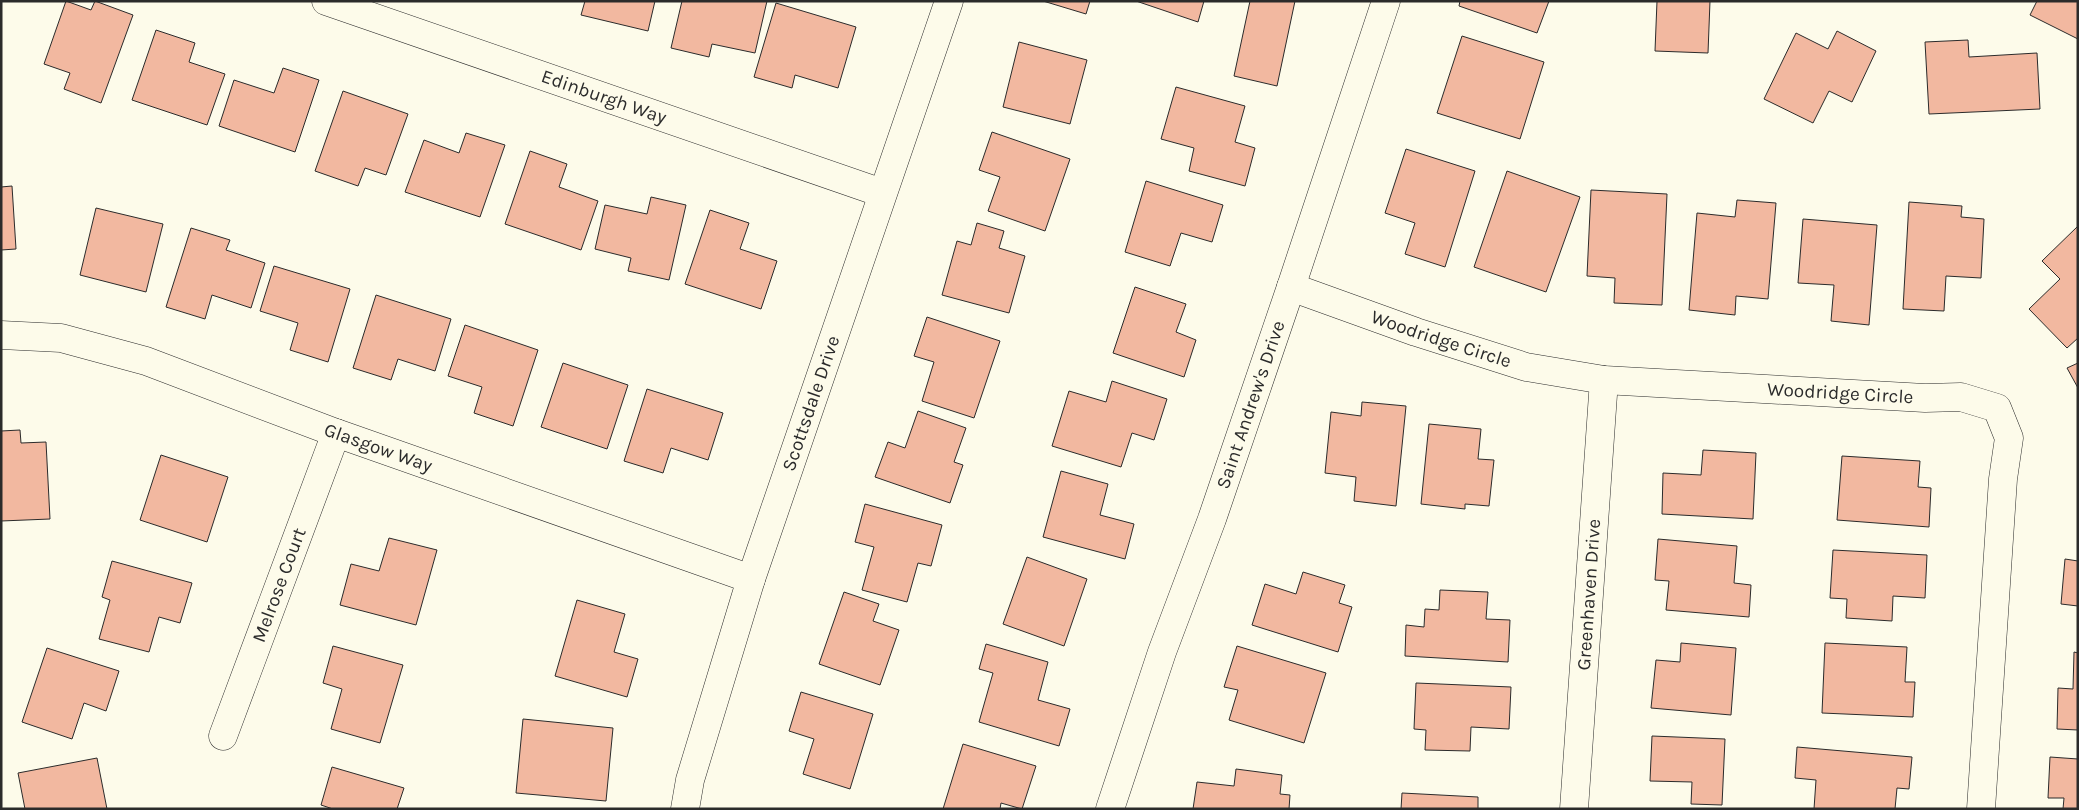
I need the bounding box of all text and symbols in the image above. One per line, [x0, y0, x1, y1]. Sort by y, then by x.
street label: Edinburgh Way [538, 65, 669, 129]
street label: Woodridge Circle [1368, 306, 1514, 373]
street label: Saint Andrew's Drive [1212, 318, 1290, 492]
street label: Scottsdale Drive [778, 333, 845, 474]
street label: Woodridge Circle [1767, 378, 1914, 408]
street label: Glasgow Way [321, 418, 435, 477]
street label: Greenhaven Drive [1573, 518, 1605, 671]
street label: Melrose Court [248, 525, 311, 645]

